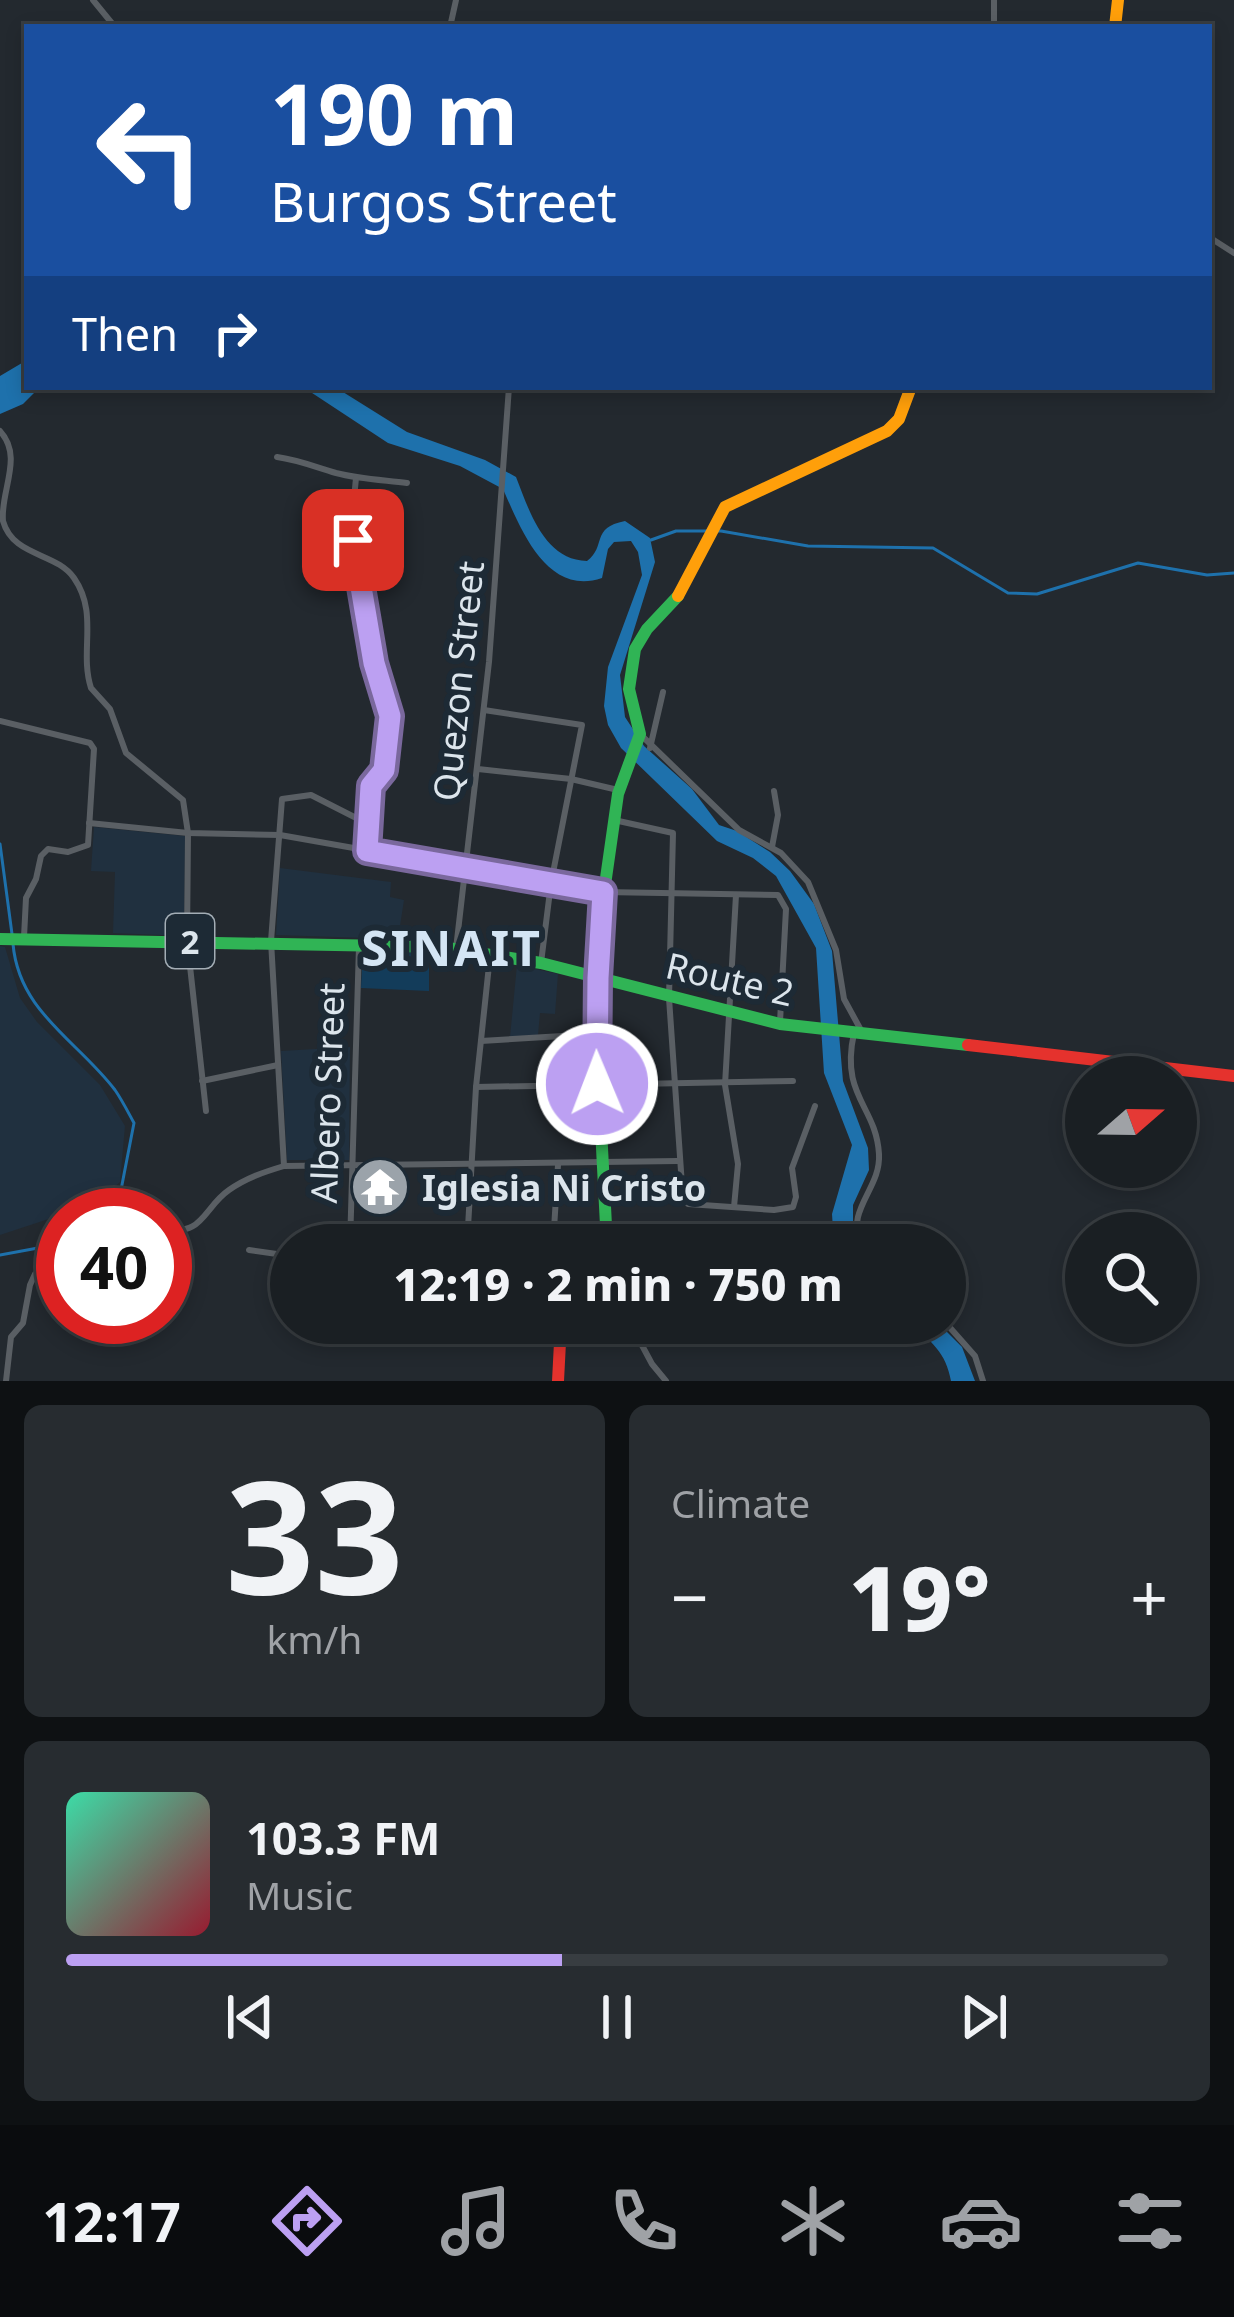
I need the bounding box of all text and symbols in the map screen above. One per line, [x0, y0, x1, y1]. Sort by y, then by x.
text: 190 m [270, 55, 518, 170]
icon: left [72, 72, 228, 228]
text: Burgos Street [270, 164, 617, 238]
icon: right [202, 300, 268, 366]
text: Then [72, 303, 178, 364]
pin [302, 489, 404, 591]
icon: arrive [320, 507, 386, 573]
street label: Quezon Street [421, 559, 495, 803]
road number: 2 [166, 914, 214, 968]
district label: SINAIT [361, 915, 543, 980]
street label: Route 2 [661, 941, 799, 1017]
street label: Albero Street [299, 982, 355, 1204]
position arrow [534, 1021, 660, 1147]
north arrow [1065, 1056, 1197, 1188]
map controls [1065, 1056, 1197, 1344]
temple icon: Iglesia Ni Cristo [349, 1156, 411, 1218]
place label: Iglesia Ni Cristo [422, 1163, 706, 1212]
speed limit sign: 40 [36, 1188, 192, 1344]
button: search [1065, 1212, 1197, 1344]
text: 12:19 · 2 min · 750 m [393, 1253, 843, 1314]
text: 33 [225, 1427, 404, 1640]
text: Climate [671, 1476, 810, 1529]
text: 19° [848, 1535, 991, 1657]
text: − [671, 1551, 709, 1641]
text: + [1130, 1551, 1168, 1641]
text: km/h [267, 1612, 362, 1665]
text: 103.3 FM [246, 1807, 440, 1868]
text: Music [246, 1868, 353, 1921]
icon: previous [217, 1984, 283, 2050]
icon: pause [584, 1984, 650, 2050]
icon: next [951, 1984, 1017, 2050]
icon: directions [265, 2179, 349, 2263]
icon: music [434, 2179, 518, 2263]
icon: phone [602, 2179, 686, 2263]
icon: climate [771, 2179, 855, 2263]
icon: car [939, 2179, 1023, 2263]
icon: filters [1108, 2179, 1192, 2263]
text: 12:17 [42, 2184, 181, 2258]

